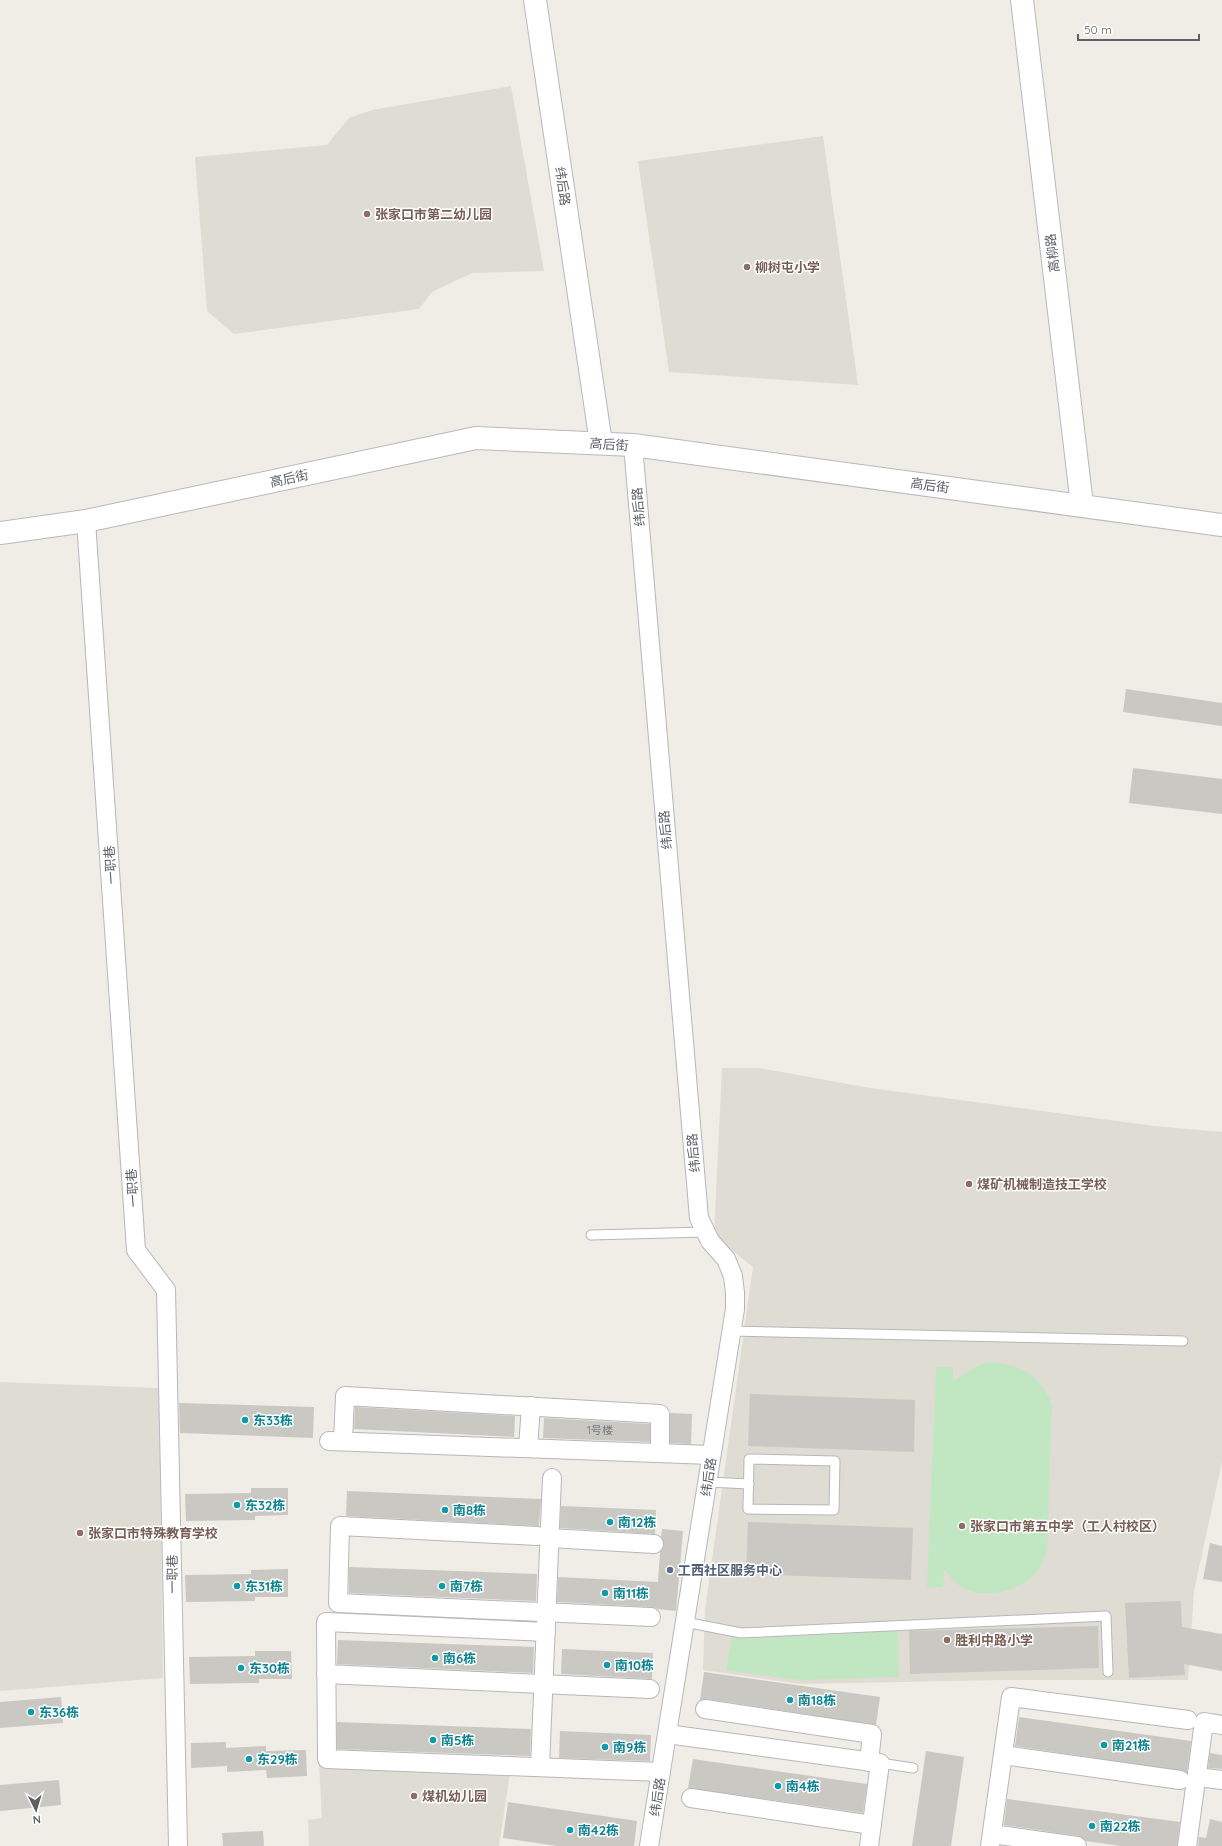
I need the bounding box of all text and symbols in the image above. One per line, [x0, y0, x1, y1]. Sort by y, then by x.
scale bar [1078, 16, 1199, 42]
text: 50 m [1084, 22, 1112, 37]
street label: 纬后路 [552, 166, 574, 206]
place label: 张家口市第二幼儿园 [375, 206, 492, 222]
marker: 张家口市第二幼儿园 [362, 209, 372, 219]
street label: 高柳路 [1042, 233, 1062, 273]
place label: 柳树屯小学 [755, 259, 820, 275]
marker: 柳树屯小学 [742, 262, 752, 272]
street label: 高后街 [589, 435, 629, 453]
street label: 高后街 [268, 466, 310, 490]
street label: 高后街 [910, 474, 950, 496]
street label: 纬后路 [628, 487, 648, 527]
street label: 纬后路 [655, 810, 675, 850]
street label: 一职巷 [101, 845, 119, 885]
street label: 纬后路 [683, 1133, 703, 1173]
street label: 一职巷 [123, 1168, 141, 1208]
place label: 煤矿机械制造技工学校 [977, 1176, 1107, 1192]
marker: 煤矿机械制造技工学校 [964, 1179, 974, 1189]
place label: 东33栋 [253, 1412, 293, 1428]
marker: 东33栋 [240, 1415, 250, 1425]
house number: 1号楼 [587, 1423, 613, 1437]
street label: 纬后路 [697, 1456, 719, 1498]
place label: 东32栋 [245, 1497, 285, 1513]
marker: 东32栋 [232, 1500, 242, 1510]
place label: 南8栋 [453, 1502, 486, 1518]
marker: 南8栋 [440, 1505, 450, 1515]
place label: 南12栋 [618, 1514, 656, 1530]
marker: 南12栋 [605, 1517, 615, 1527]
place label: 张家口市第五中学（工人村校区） [970, 1518, 1165, 1534]
marker: 张家口市第五中学（工人村校区） [957, 1521, 967, 1531]
place label: 张家口市特殊教育学校 [88, 1525, 218, 1541]
marker: 张家口市特殊教育学校 [75, 1528, 85, 1538]
street label: 一职巷 [164, 1554, 180, 1594]
place label: 工西社区服务中心 [678, 1562, 782, 1578]
marker: 工西社区服务中心 [665, 1565, 675, 1575]
place label: 东31栋 [245, 1578, 283, 1594]
place label: 南7栋 [450, 1578, 483, 1594]
marker: 东31栋 [232, 1581, 242, 1591]
marker: 南7栋 [437, 1581, 447, 1591]
place label: 南11栋 [613, 1585, 649, 1601]
marker: 南11栋 [600, 1588, 610, 1598]
place label: 胜利中路小学 [955, 1632, 1033, 1648]
marker: 胜利中路小学 [942, 1635, 952, 1645]
place label: 南6栋 [443, 1650, 476, 1666]
marker: 南6栋 [430, 1653, 440, 1663]
place label: 南10栋 [615, 1657, 654, 1673]
place label: 东30栋 [249, 1660, 290, 1676]
marker: 南10栋 [602, 1660, 612, 1670]
marker: 东30栋 [236, 1663, 246, 1673]
place label: 南18栋 [798, 1692, 836, 1708]
marker: 南18栋 [785, 1695, 795, 1705]
place label: 东36栋 [39, 1704, 79, 1720]
marker: 东36栋 [26, 1707, 36, 1717]
place label: 南5栋 [441, 1732, 475, 1748]
marker: 南5栋 [428, 1735, 438, 1745]
place label: 南21栋 [1112, 1737, 1150, 1753]
place label: 南9栋 [613, 1739, 646, 1755]
marker: 南21栋 [1099, 1740, 1109, 1750]
marker: 南9栋 [600, 1742, 610, 1752]
place label: 东29栋 [257, 1751, 298, 1767]
marker: 东29栋 [244, 1754, 254, 1764]
street label: 纬后路 [646, 1776, 668, 1818]
place label: 南4栋 [786, 1778, 820, 1794]
marker: 南4栋 [773, 1781, 783, 1791]
place label: 煤机幼儿园 [422, 1788, 487, 1804]
north arrow [16, 1790, 56, 1830]
marker: 煤机幼儿园 [409, 1791, 419, 1801]
text: N [32, 1813, 42, 1827]
place label: 南22栋 [1100, 1818, 1141, 1834]
marker: 南22栋 [1087, 1821, 1097, 1831]
place label: 南42栋 [578, 1822, 619, 1838]
marker: 南42栋 [565, 1825, 575, 1835]

